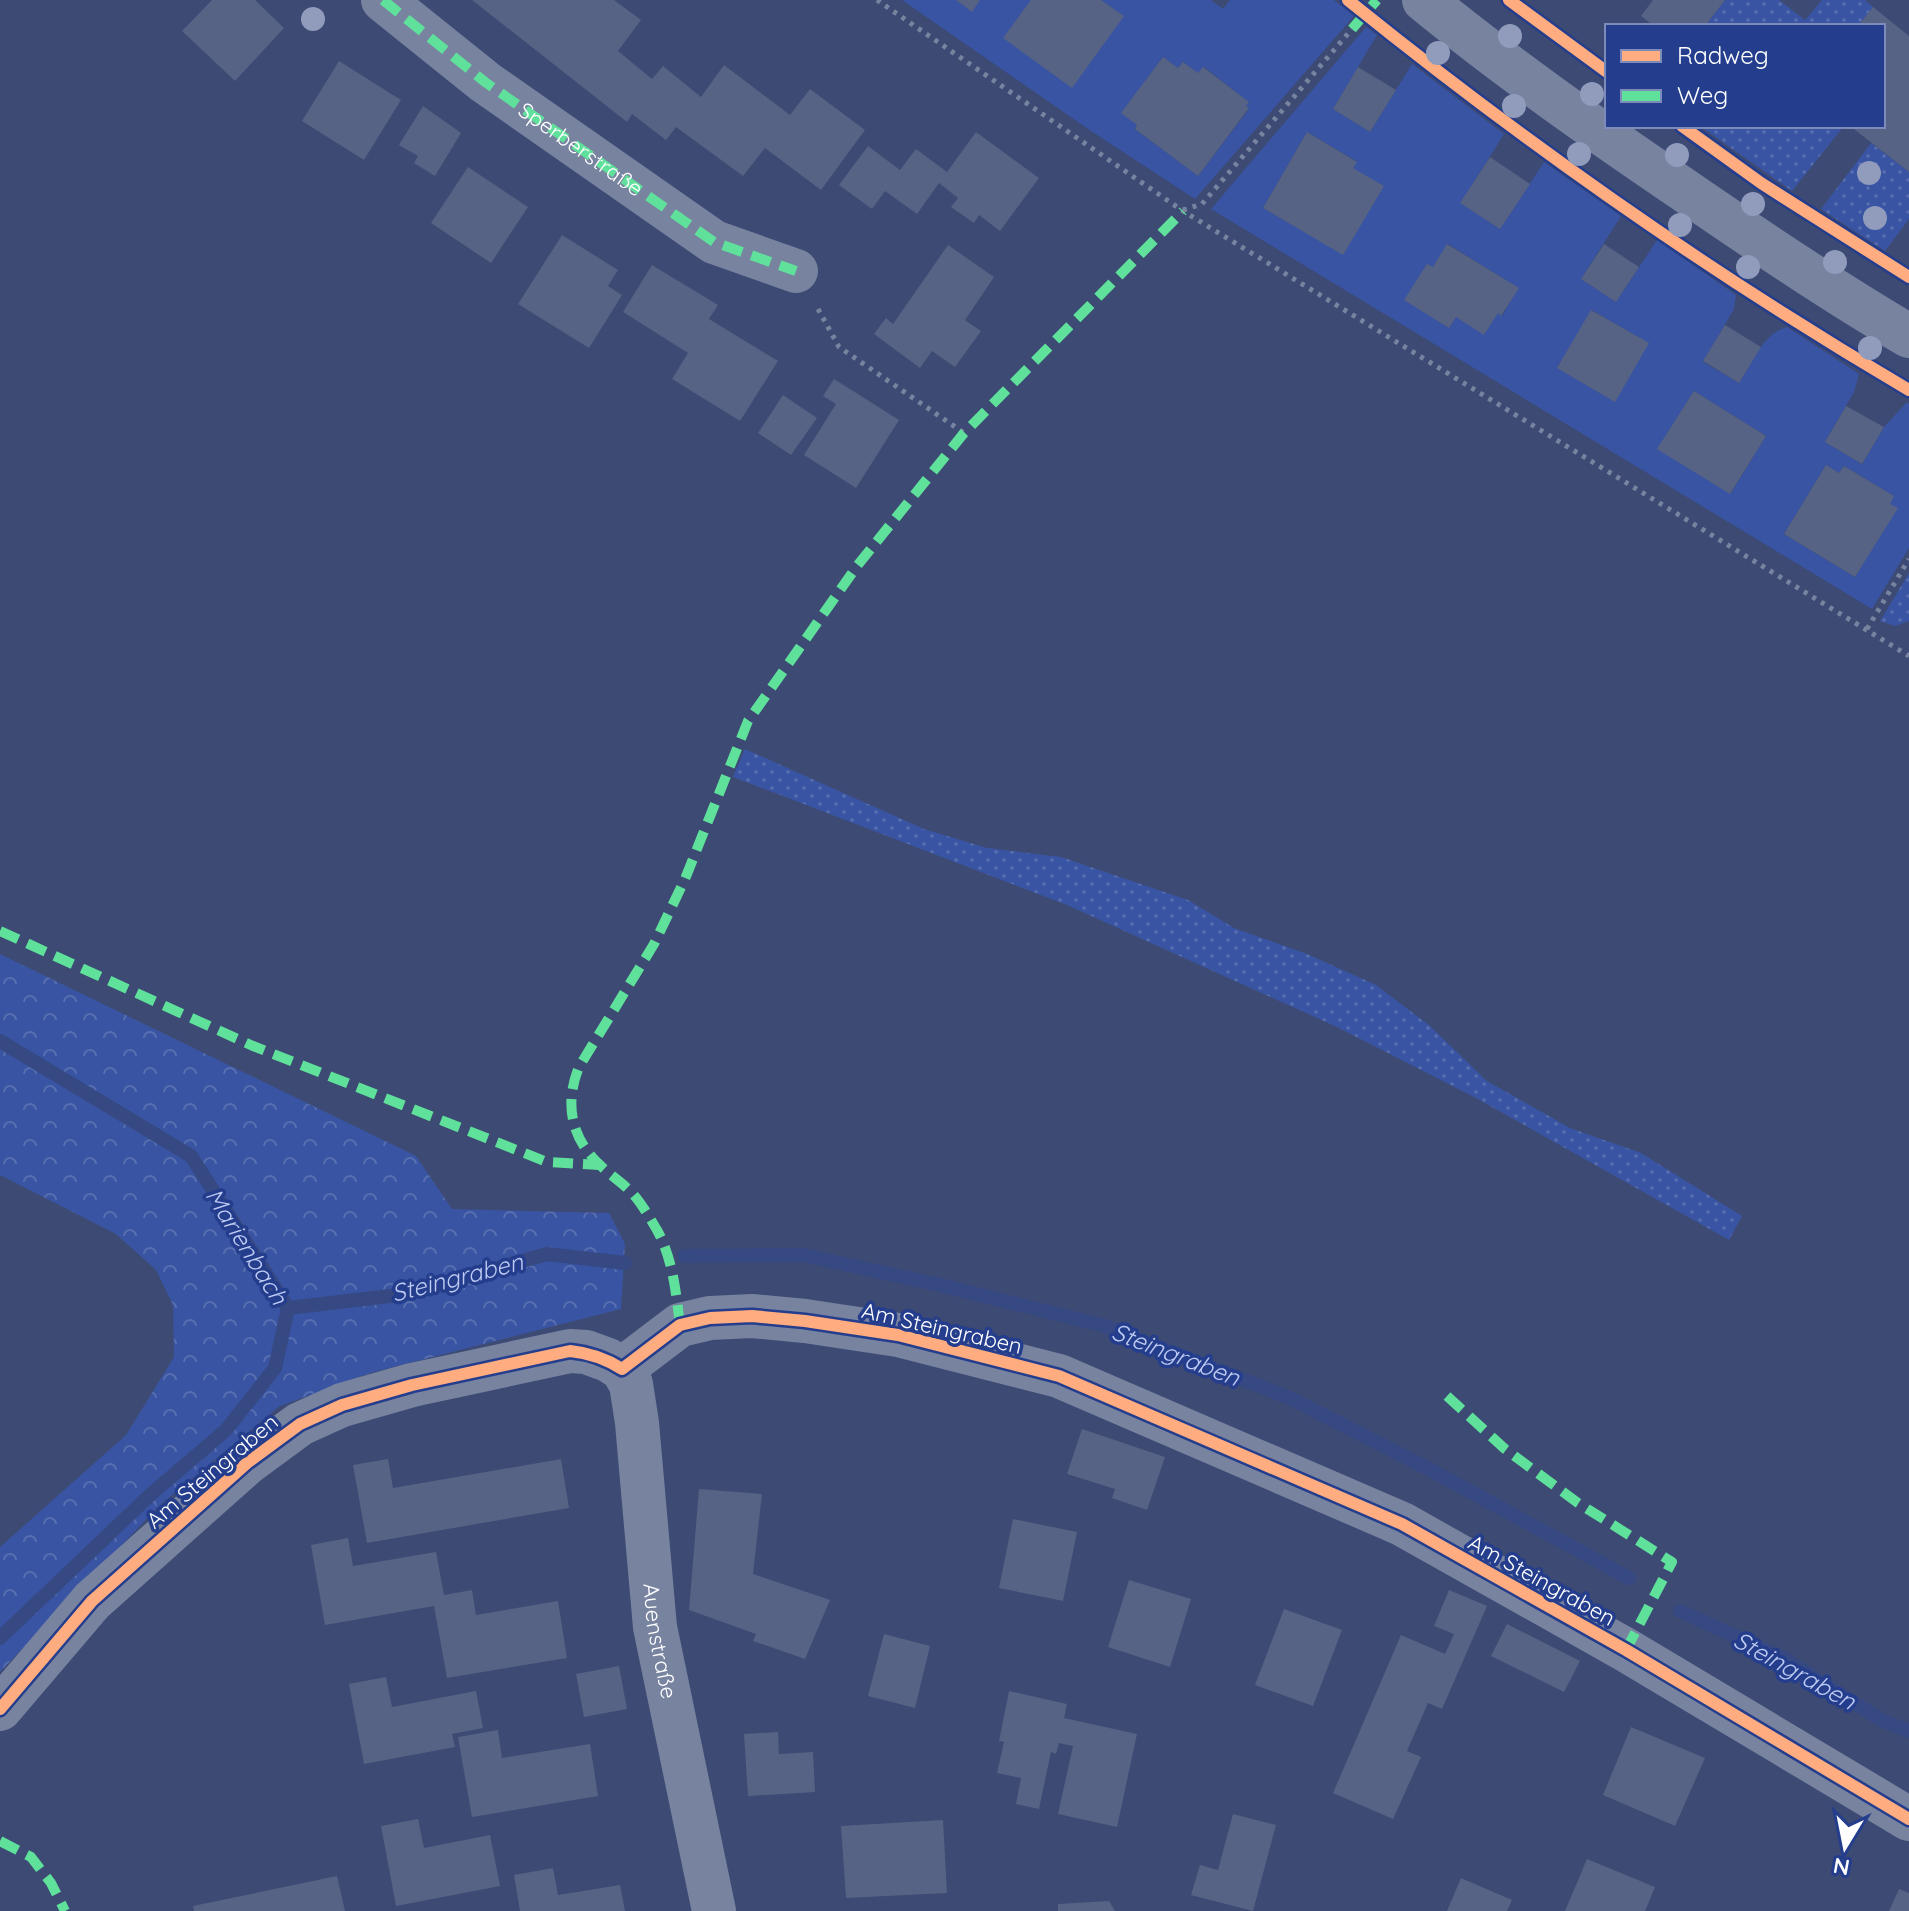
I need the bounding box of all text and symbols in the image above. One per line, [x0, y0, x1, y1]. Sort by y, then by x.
legend [1605, 24, 1885, 128]
text: Radweg [1677, 40, 1769, 70]
text: Weg [1677, 80, 1728, 110]
street label: Sperberstraße [513, 96, 649, 202]
water label: Marienbach [199, 1182, 295, 1310]
water label: Steingraben [388, 1246, 527, 1308]
street label: Am Steingraben [859, 1296, 1025, 1360]
water label: Steingraben [1108, 1316, 1245, 1393]
street label: Am Steingraben [140, 1408, 284, 1534]
street label: Am Steingraben [1464, 1528, 1620, 1632]
street label: Auenstraße [637, 1582, 684, 1701]
water label: Steingraben [1729, 1624, 1862, 1716]
north arrow [1805, 1807, 1885, 1887]
text: N [1831, 1852, 1852, 1882]

